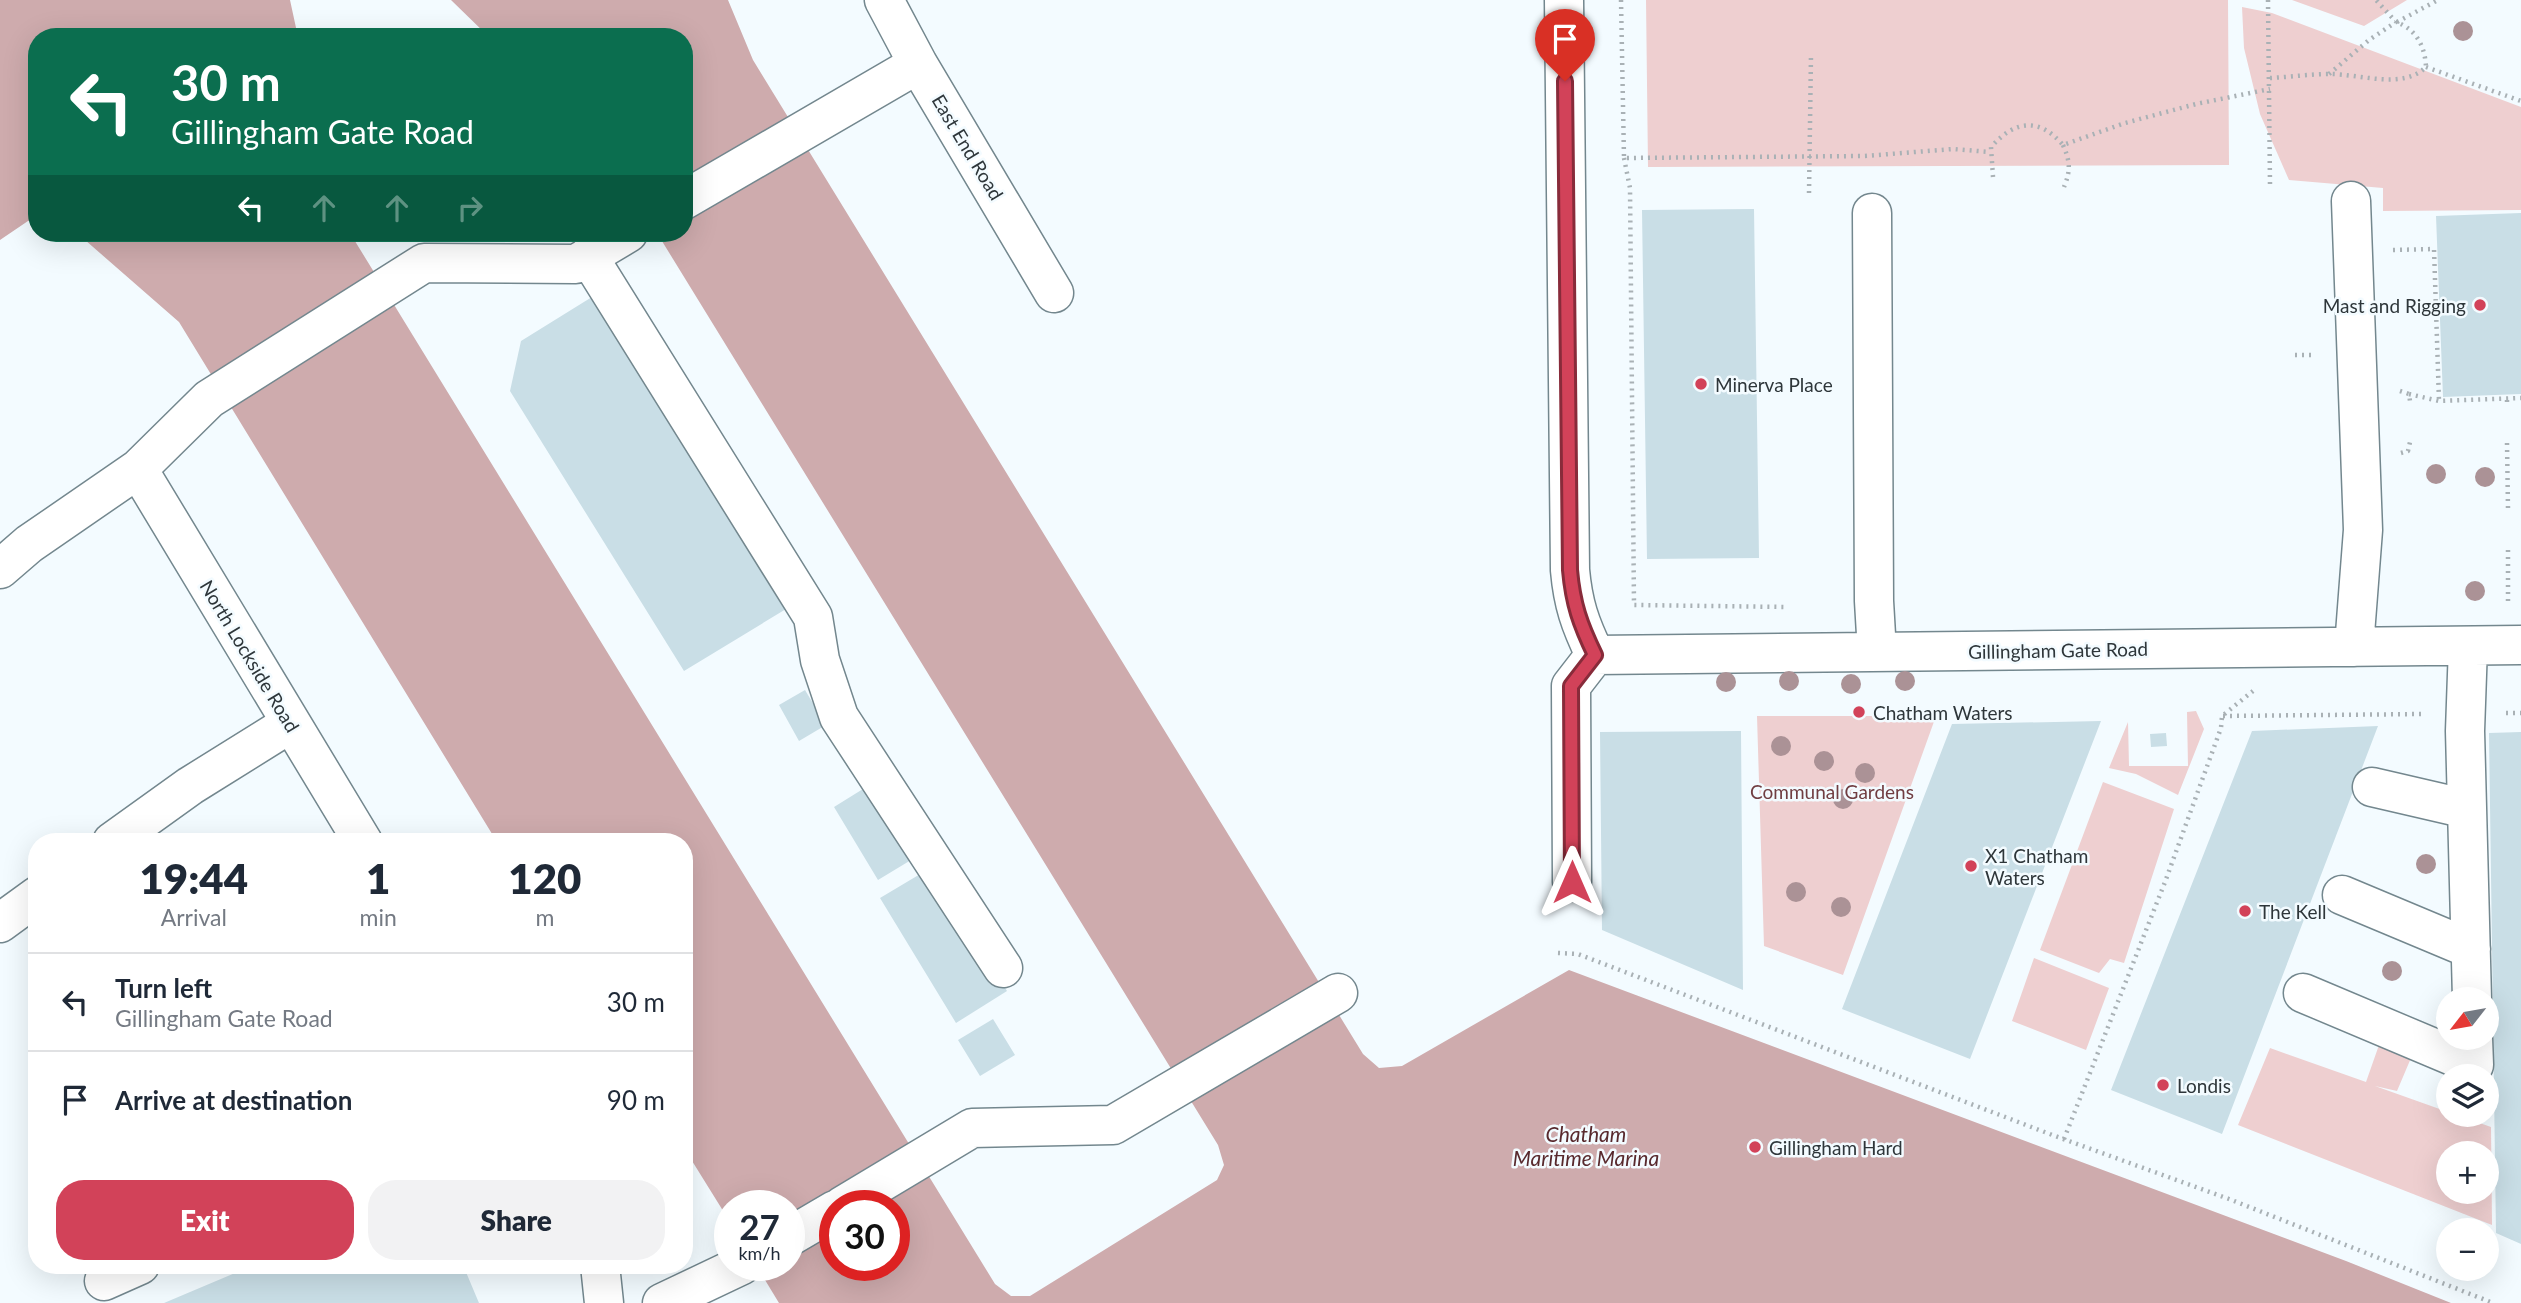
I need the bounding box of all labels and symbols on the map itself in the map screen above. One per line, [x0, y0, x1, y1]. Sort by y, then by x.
pin [1535, 9, 1595, 81]
street label: East End Road [927, 90, 1009, 204]
place label: Mast and Rigging [2323, 294, 2466, 317]
marker: Mast and Rigging [2472, 297, 2488, 313]
place label: Minerva Place [1715, 373, 1833, 396]
marker: Minerva Place [1693, 376, 1709, 392]
street label: North Lockside Road [196, 576, 304, 736]
street label: Gillingham Gate Road [1968, 637, 2148, 663]
place label: Chatham Waters [1873, 701, 2013, 724]
marker: Chatham Waters [1851, 704, 1867, 720]
park label: Communal Gardens [1750, 780, 1914, 803]
place label: X1 Chatham Waters [1985, 844, 2088, 889]
position arrow [1535, 845, 1609, 919]
marker: X1 Chatham Waters [1963, 858, 1979, 874]
place label: The Kell [2259, 900, 2326, 923]
marker: The Kell [2237, 903, 2253, 919]
north arrow [2436, 987, 2499, 1050]
place label: Londis [2177, 1074, 2231, 1097]
marker: Londis [2155, 1077, 2171, 1093]
water label: Chatham Maritime Marina [1513, 1121, 1659, 1170]
place label: Gillingham Hard [1769, 1136, 1903, 1159]
marker: Gillingham Hard [1747, 1139, 1763, 1155]
speed limit sign: 30 [819, 1190, 910, 1281]

